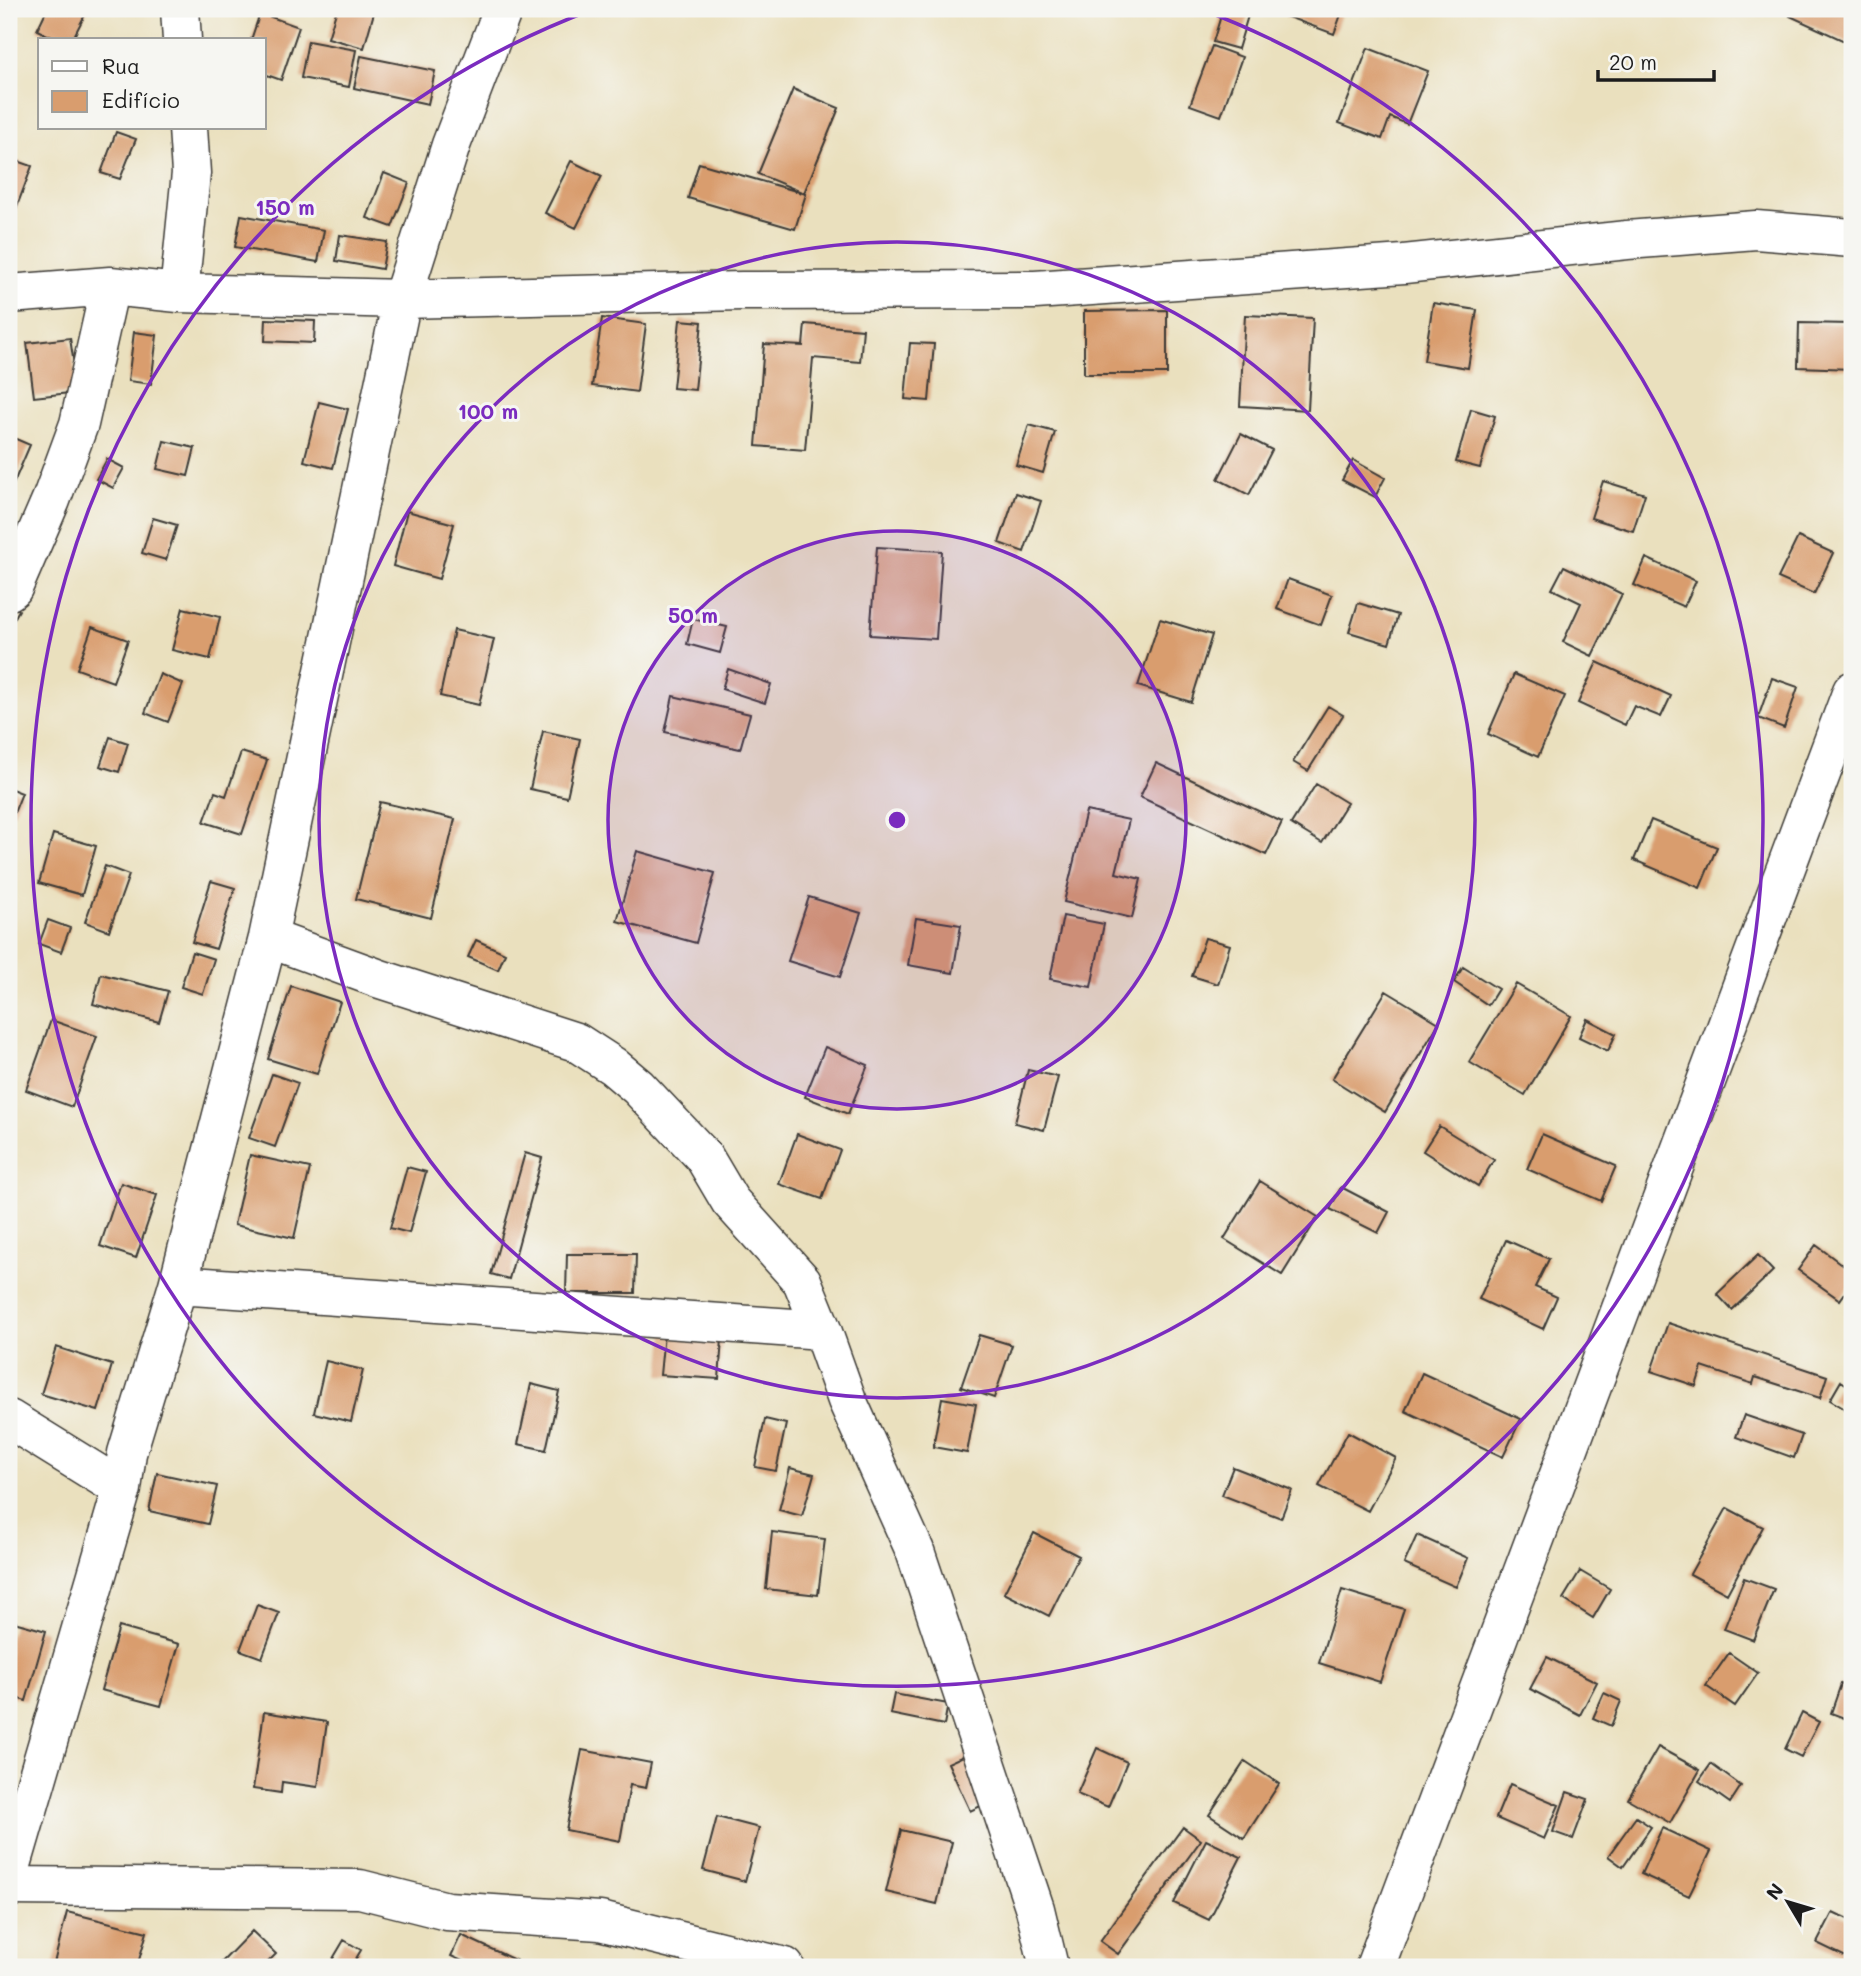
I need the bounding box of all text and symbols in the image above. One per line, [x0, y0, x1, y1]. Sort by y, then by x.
legend [38, 38, 266, 130]
scale bar [1598, 38, 1714, 82]
text: 20 m [1609, 48, 1657, 75]
text: Rua [102, 52, 140, 79]
text: Edifício [102, 86, 180, 113]
text: 150 m [255, 193, 315, 220]
text: 100 m [458, 397, 518, 424]
text: 50 m [668, 601, 718, 628]
centre of rings [885, 808, 909, 832]
north arrow [1752, 1868, 1822, 1938]
text: N [1760, 1878, 1788, 1905]

